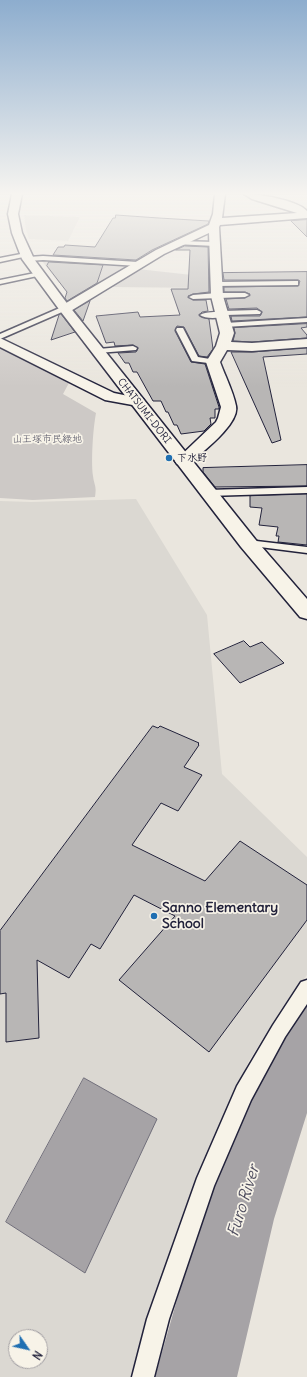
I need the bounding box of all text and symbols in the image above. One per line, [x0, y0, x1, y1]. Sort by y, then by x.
street label: CHATSUMI-DORI [115, 376, 173, 446]
park label: 山王塚市民緑地 [12, 433, 82, 445]
place label: 下水野 [177, 452, 207, 464]
marker: 下水野 [164, 453, 174, 463]
place label: Sanno Elementary School [162, 900, 278, 932]
marker: Sanno Elementary School [149, 911, 159, 921]
water label: Furo River [224, 1163, 264, 1239]
north arrow [8, 1329, 48, 1369]
text: N [29, 1348, 45, 1362]

